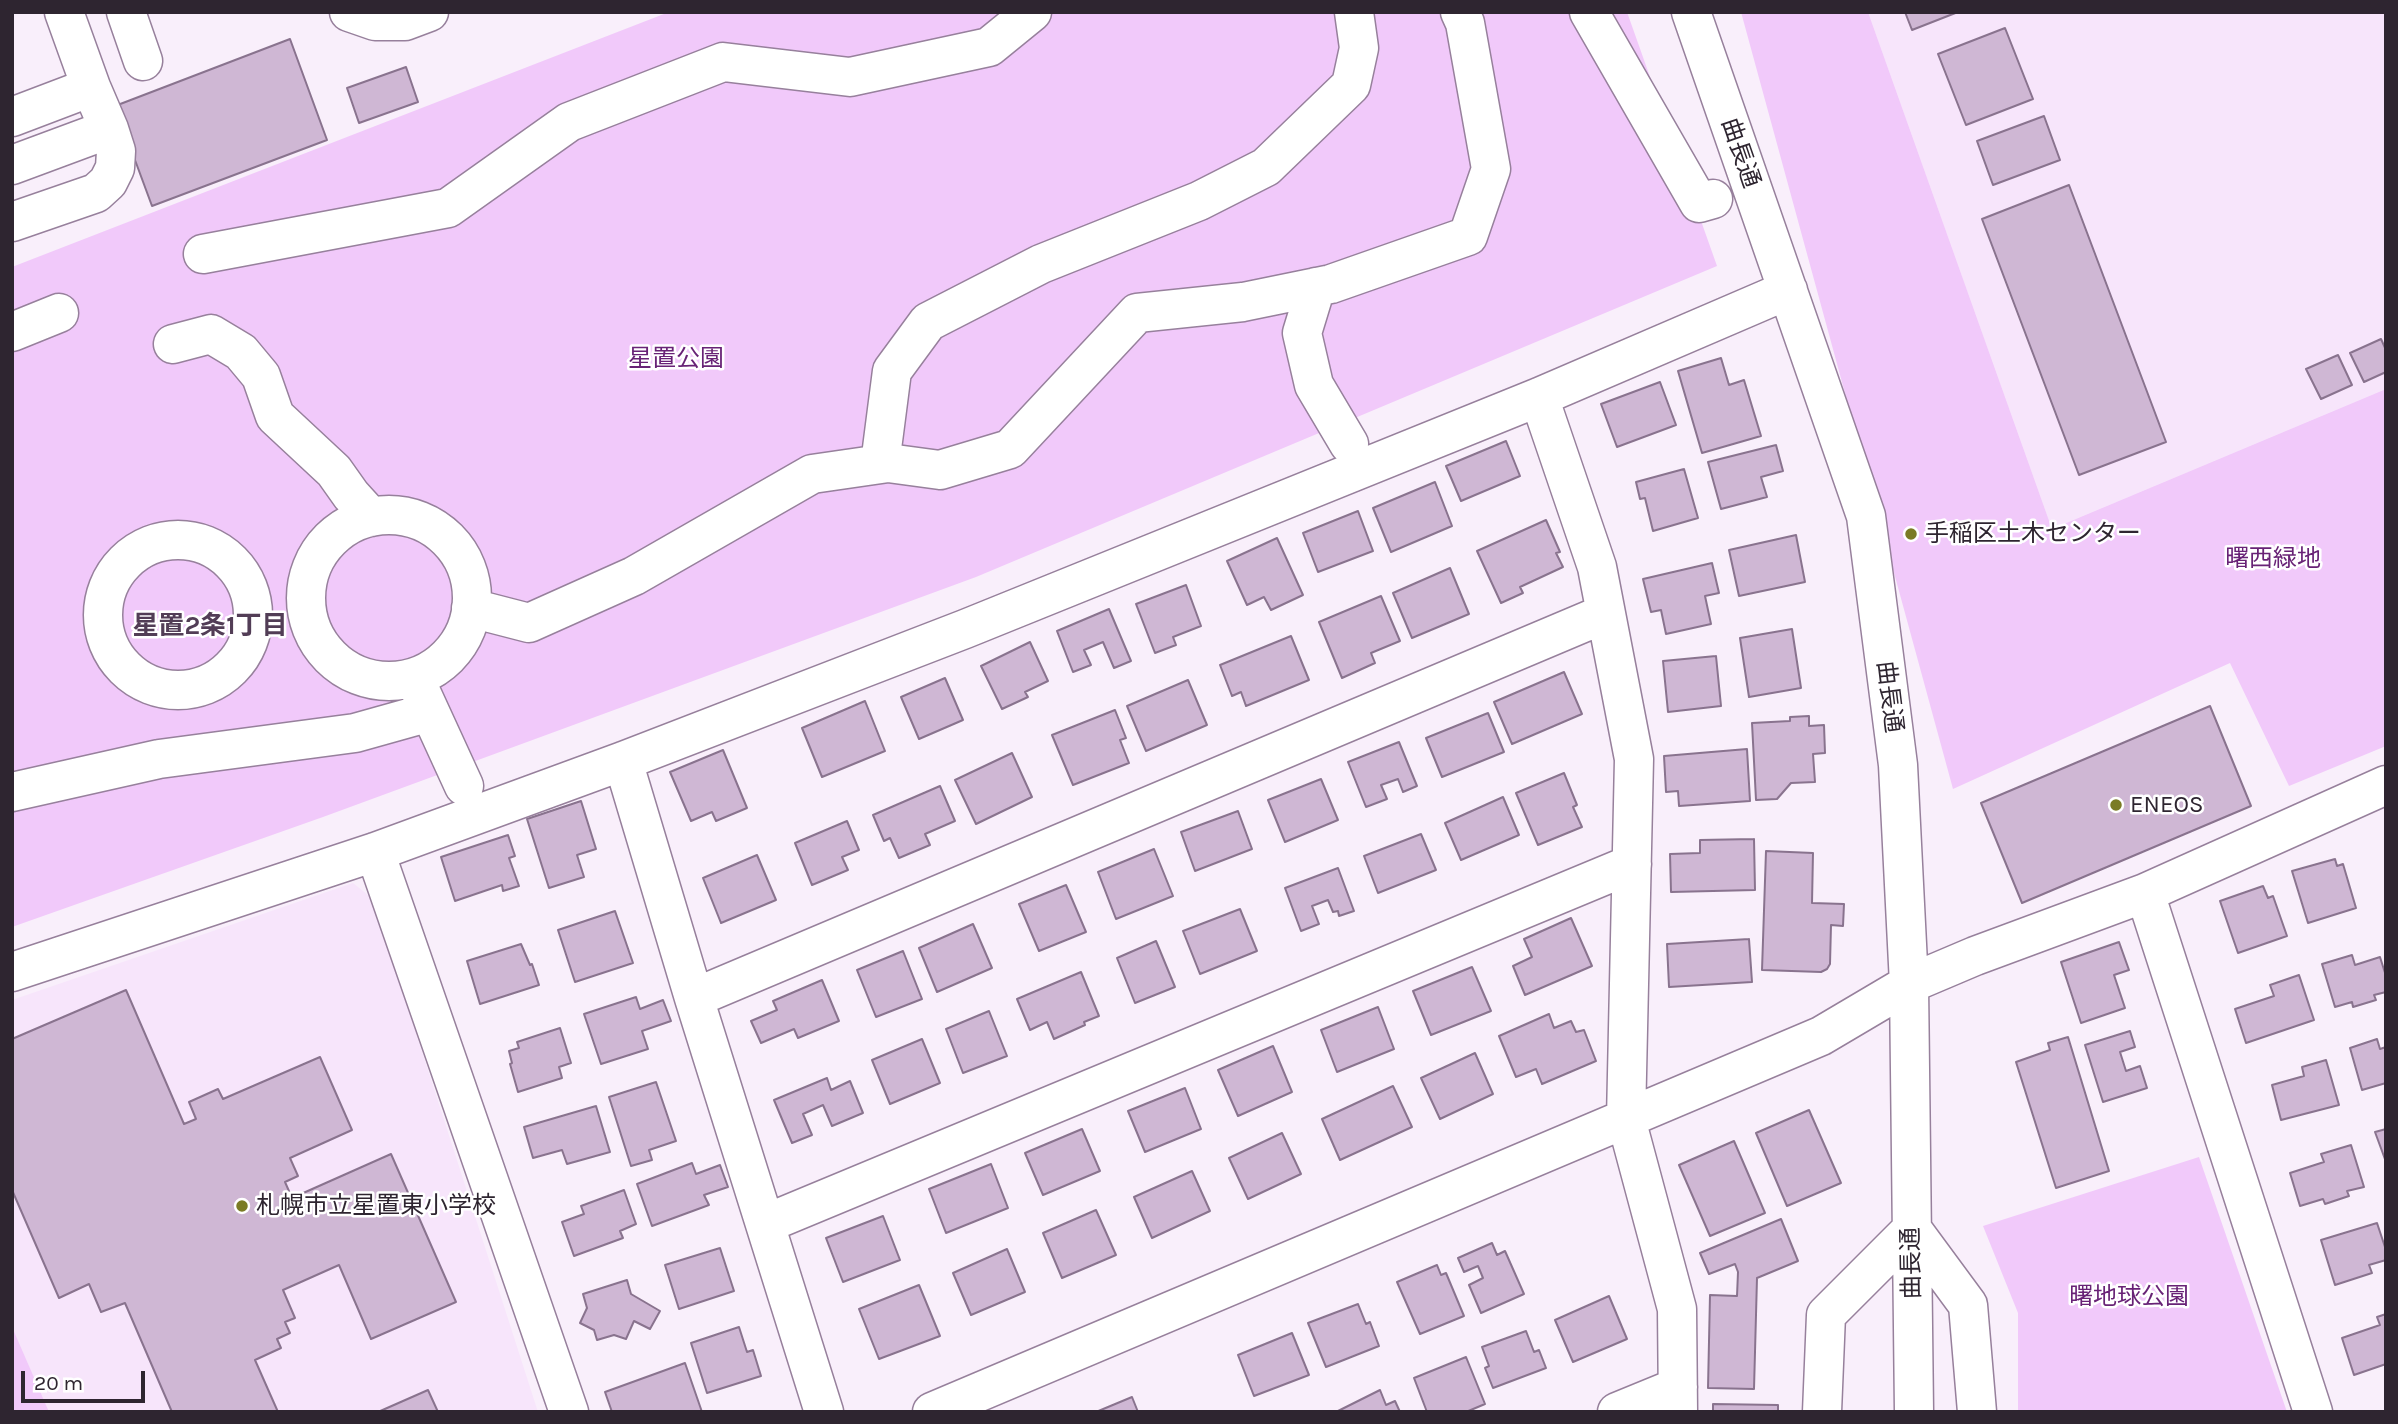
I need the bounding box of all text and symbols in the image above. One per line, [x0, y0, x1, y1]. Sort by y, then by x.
street label: 曲長通 [1715, 114, 1765, 192]
park label: 星置公園 [628, 345, 724, 373]
place label: 手稲区土木センター [1925, 520, 2141, 548]
marker: 手稲区土木センター [1903, 526, 1919, 542]
park label: 曙西緑地 [2225, 545, 2321, 573]
district label: 星置2条1丁目 [133, 611, 287, 643]
street label: 曲長通 [1870, 660, 1908, 734]
place label: ENEOS [2130, 791, 2203, 819]
marker: ENEOS [2108, 797, 2124, 813]
place label: 札幌市立星置東小学校 [256, 1192, 496, 1220]
marker: 札幌市立星置東小学校 [234, 1198, 250, 1214]
street label: 曲長通 [1897, 1227, 1927, 1299]
park label: 曙地球公園 [2069, 1283, 2189, 1311]
scale bar [24, 1358, 149, 1402]
text: 20 m [34, 1371, 83, 1395]

